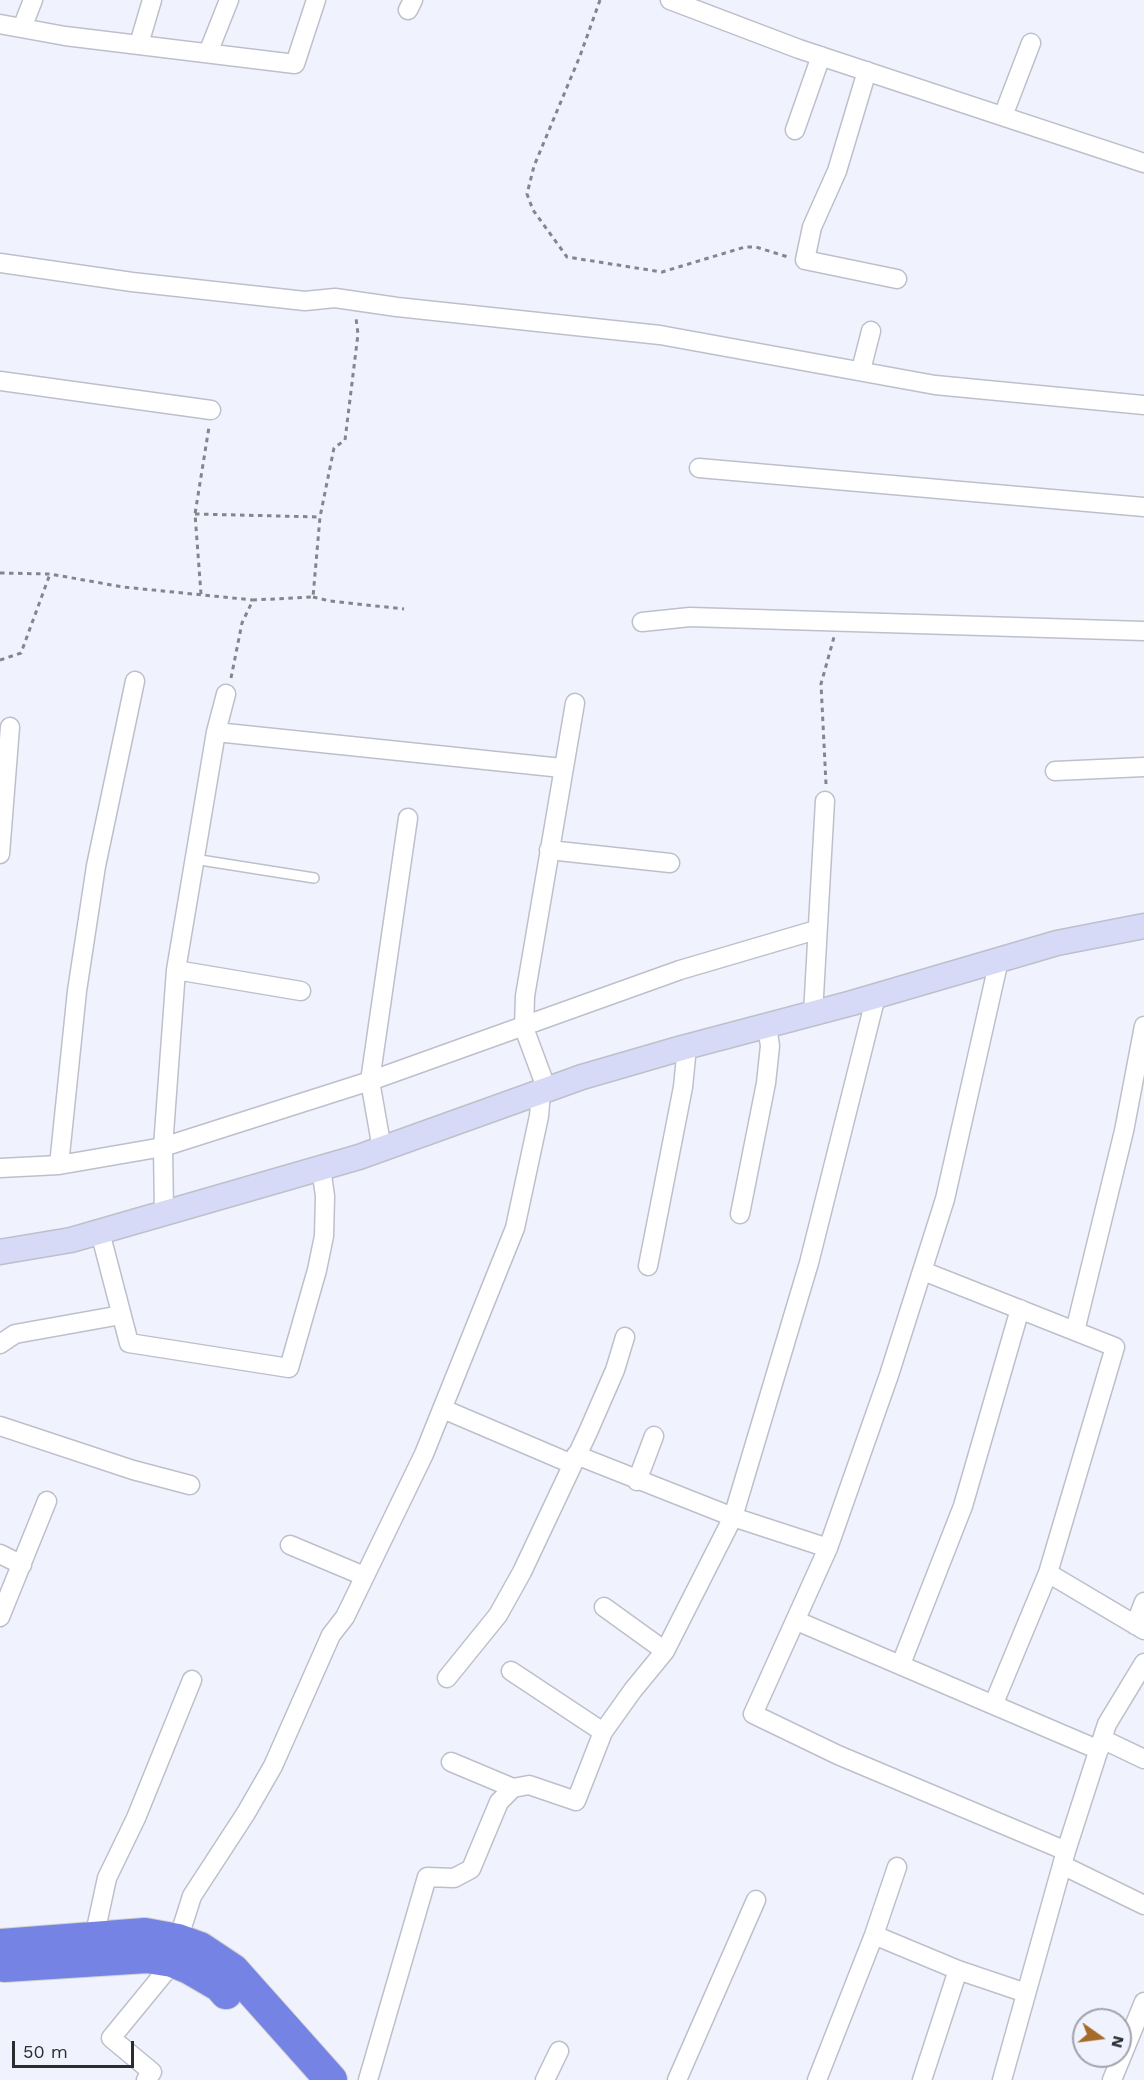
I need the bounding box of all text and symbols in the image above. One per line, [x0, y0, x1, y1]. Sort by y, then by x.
north arrow [1072, 2008, 1132, 2068]
scale bar [15, 2029, 136, 2067]
text: N [1107, 2034, 1129, 2050]
text: 50 m [23, 2041, 68, 2062]

